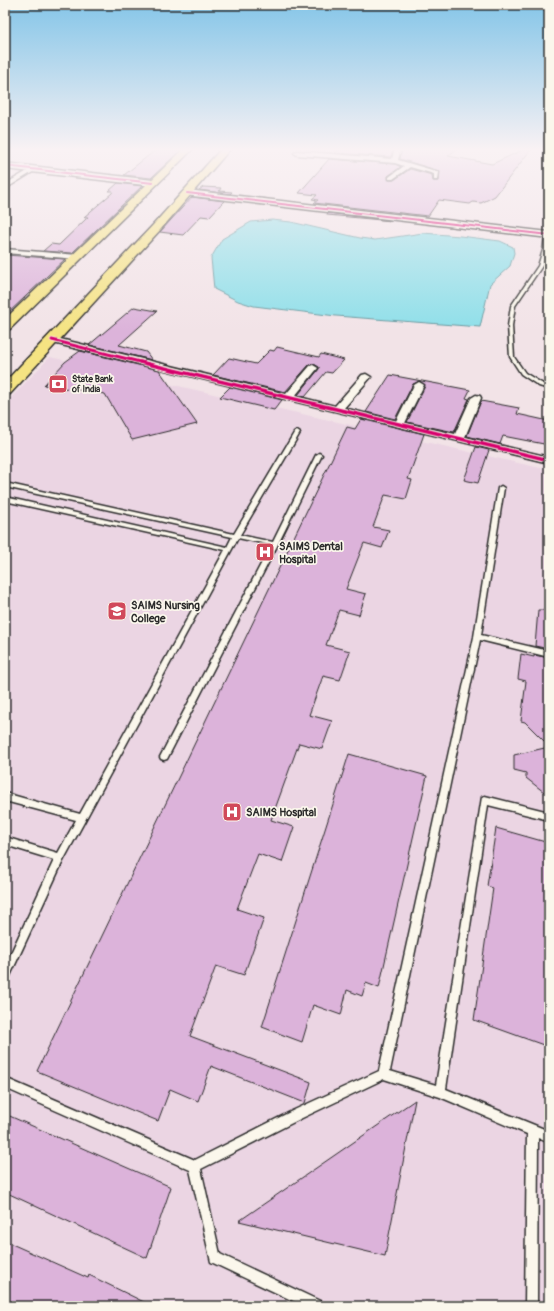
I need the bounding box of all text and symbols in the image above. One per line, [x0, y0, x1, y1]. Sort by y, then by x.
bank icon: State Bank of India [47, 373, 69, 395]
place label: State Bank of India [71, 374, 113, 395]
place label: SAIMS Dental Hospital [279, 540, 343, 566]
hospital icon: SAIMS Dental Hospital [254, 541, 276, 563]
place label: SAIMS Nursing College [131, 599, 200, 625]
school or university icon: SAIMS Nursing College [106, 600, 128, 622]
hospital icon: SAIMS Hospital [221, 801, 243, 823]
place label: SAIMS Hospital [246, 806, 317, 819]

